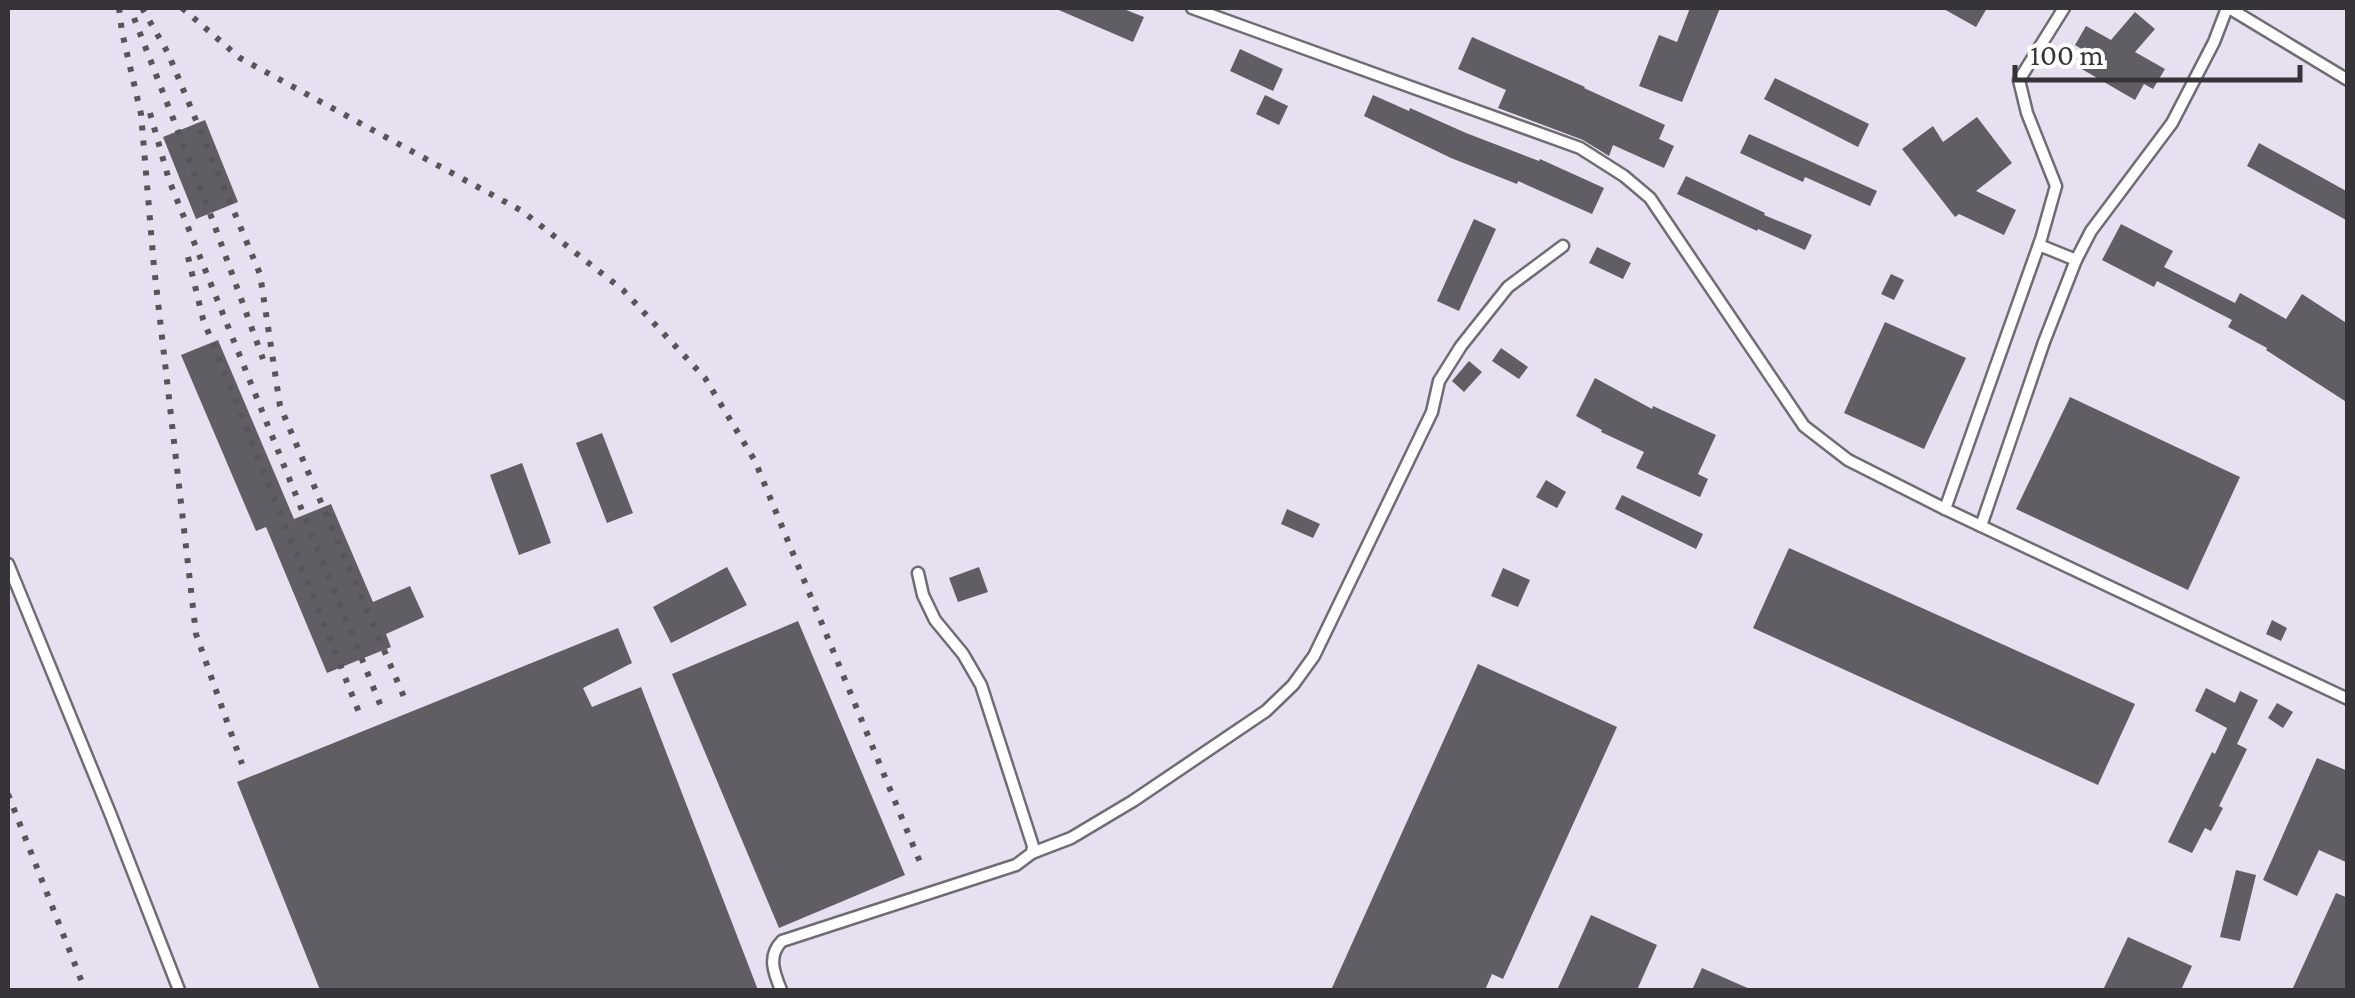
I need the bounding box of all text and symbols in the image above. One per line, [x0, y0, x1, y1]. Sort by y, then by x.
scale bar [2015, 20, 2300, 82]
text: 100 m [2030, 38, 2104, 71]

